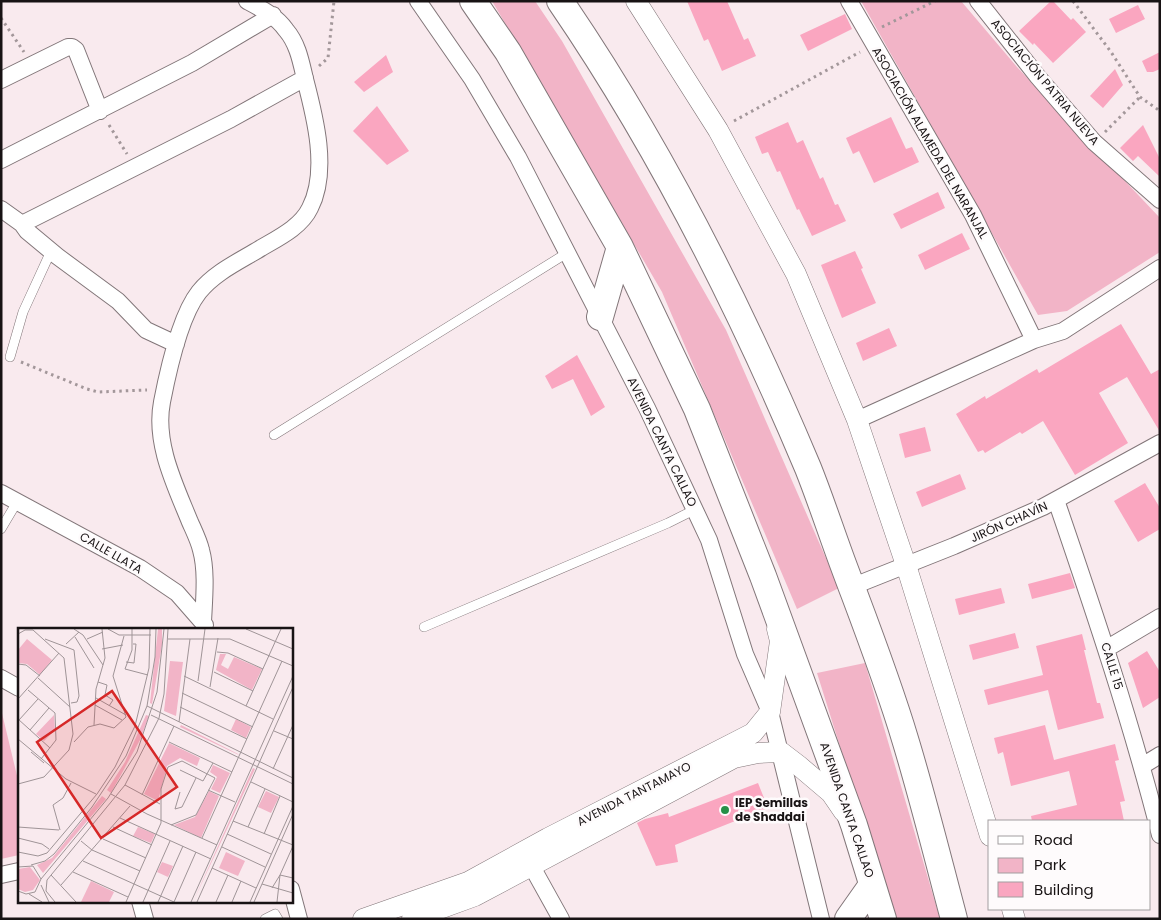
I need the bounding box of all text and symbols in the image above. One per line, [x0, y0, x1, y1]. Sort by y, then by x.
street label: ASOCIACIÓN PATRIA NUEVA [987, 15, 1103, 148]
street label: ASOCIACIÓN ALAMEDA DEL NARANJAL [868, 44, 992, 242]
street label: AVENIDA CANTA CALLAO [624, 374, 701, 509]
street label: JIRÓN CHAVÍN [967, 497, 1050, 546]
street label: CALLE LLATA [77, 528, 146, 577]
inset map [18, 628, 292, 902]
street label: CALLE 15 [1097, 640, 1128, 692]
street label: AVENIDA CANTA CALLAO [816, 740, 879, 880]
street label: AVENIDA TANTAMAYO [574, 757, 694, 830]
place label: IEP Semillas de Shaddai [735, 794, 808, 825]
marker: IEP Semillas de Shaddai [719, 804, 731, 816]
legend [988, 820, 1151, 910]
text: Road [1034, 829, 1073, 850]
text: Park [1034, 854, 1066, 875]
text: Building [1034, 879, 1094, 900]

